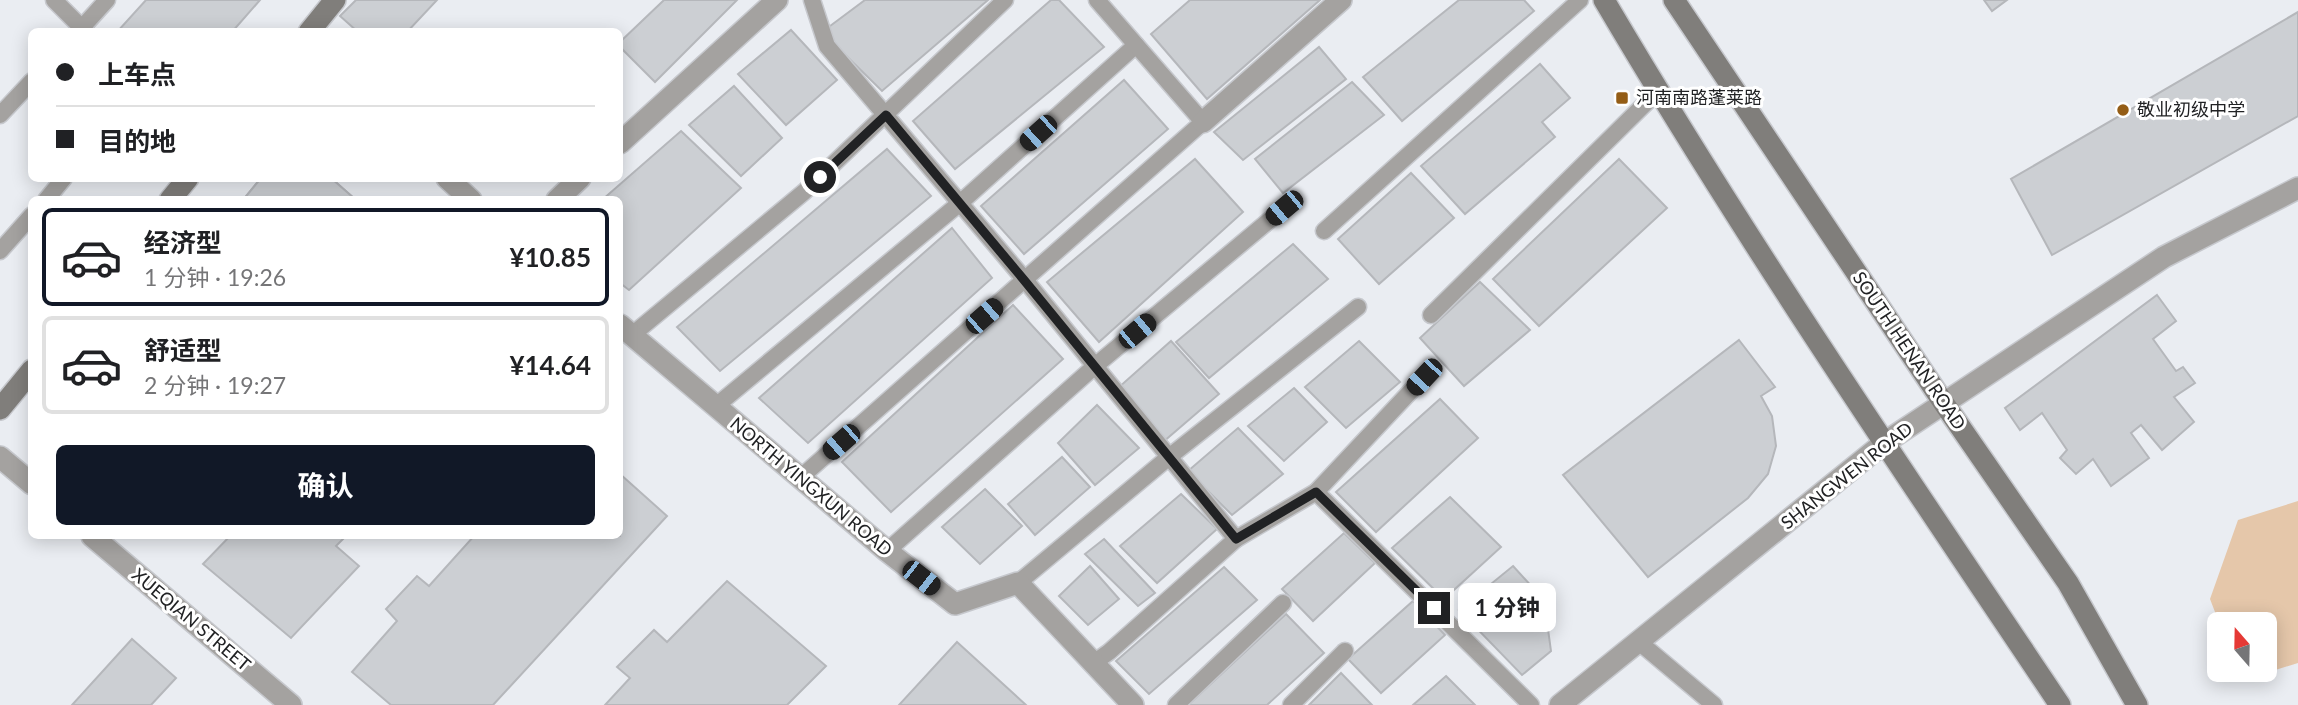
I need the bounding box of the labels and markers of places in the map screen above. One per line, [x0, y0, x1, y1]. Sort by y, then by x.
place label: 河南南路蓬莱路 [1636, 86, 1762, 108]
marker: 河南南路蓬莱路 [1614, 90, 1630, 106]
place label: 敬业初级中学 [2137, 98, 2245, 120]
marker: 敬业初级中学 [2115, 102, 2131, 118]

